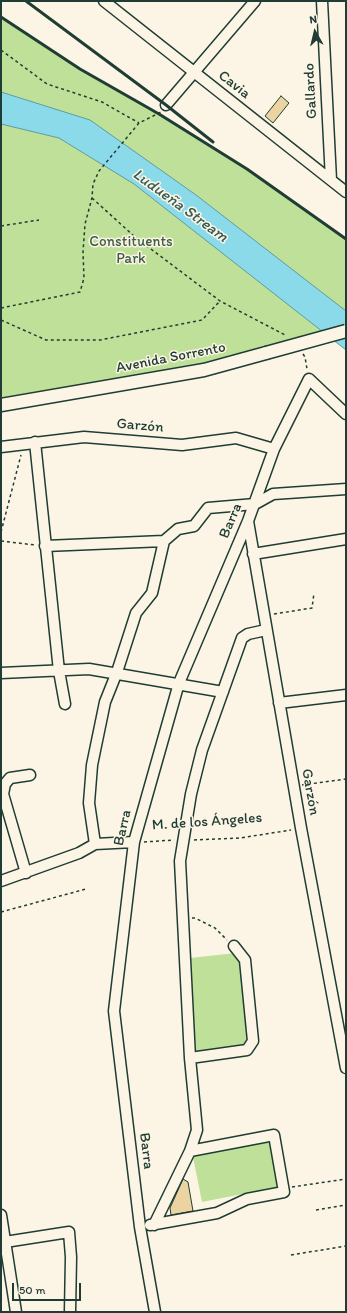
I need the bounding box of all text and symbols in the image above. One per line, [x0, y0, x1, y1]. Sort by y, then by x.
north arrow [295, 12, 335, 52]
text: N [309, 13, 318, 27]
street label: Gallardo [301, 63, 321, 119]
street label: Cavia [214, 67, 254, 103]
water label: Ludueña Stream [129, 165, 231, 247]
park label: Constituents Park [89, 233, 173, 268]
street label: Avenida Sorrento [115, 339, 227, 377]
street label: Garzón [116, 415, 164, 437]
street label: Barra [216, 501, 246, 541]
street label: Garzón [297, 767, 323, 817]
street label: Barra [110, 808, 136, 848]
street label: M. de los Ángeles [151, 809, 263, 835]
street label: Barra [135, 1132, 157, 1170]
scale bar [14, 1275, 83, 1301]
text: 50 m [19, 1283, 45, 1297]

